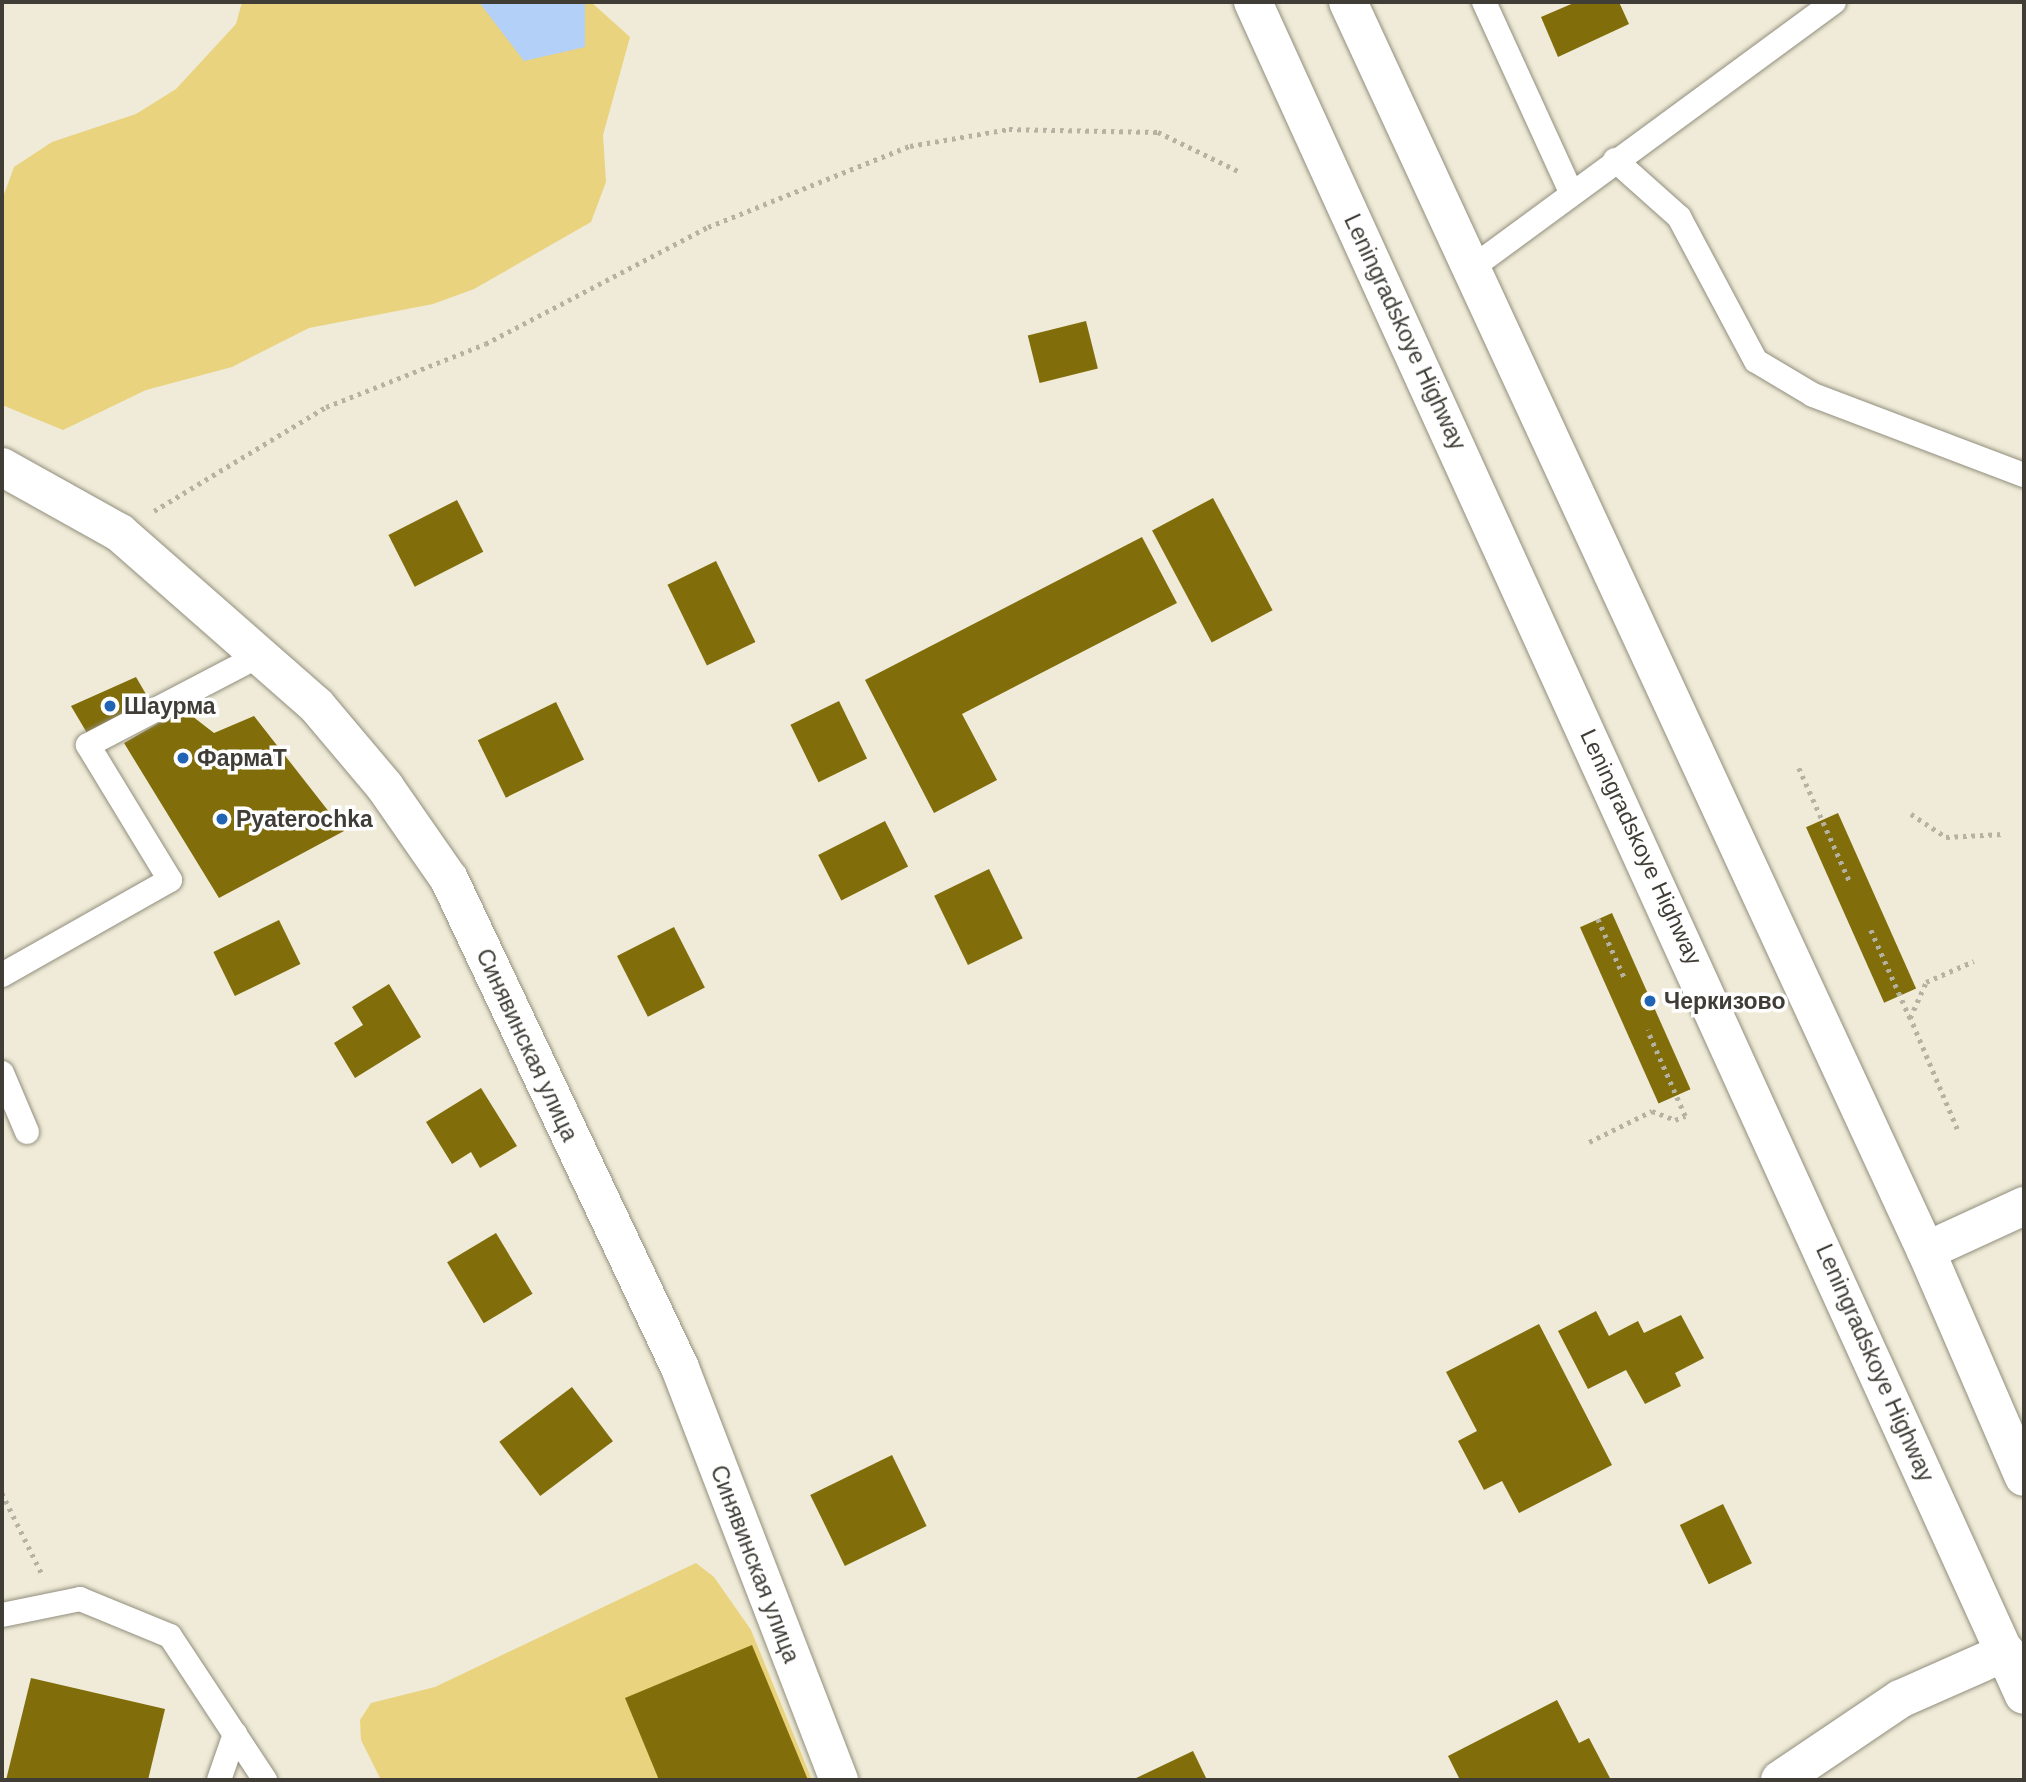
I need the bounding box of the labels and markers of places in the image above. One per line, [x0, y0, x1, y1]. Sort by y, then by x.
place label: Шаурма [124, 692, 216, 720]
marker: Шаурма [102, 698, 118, 714]
place label: ФармаТ [197, 744, 287, 772]
marker: ФармаТ [175, 750, 191, 766]
place label: Pyaterochka [236, 805, 373, 833]
marker: Pyaterochka [214, 811, 230, 827]
place label: Черкизово [1664, 987, 1785, 1015]
marker: Черкизово [1642, 993, 1658, 1009]

